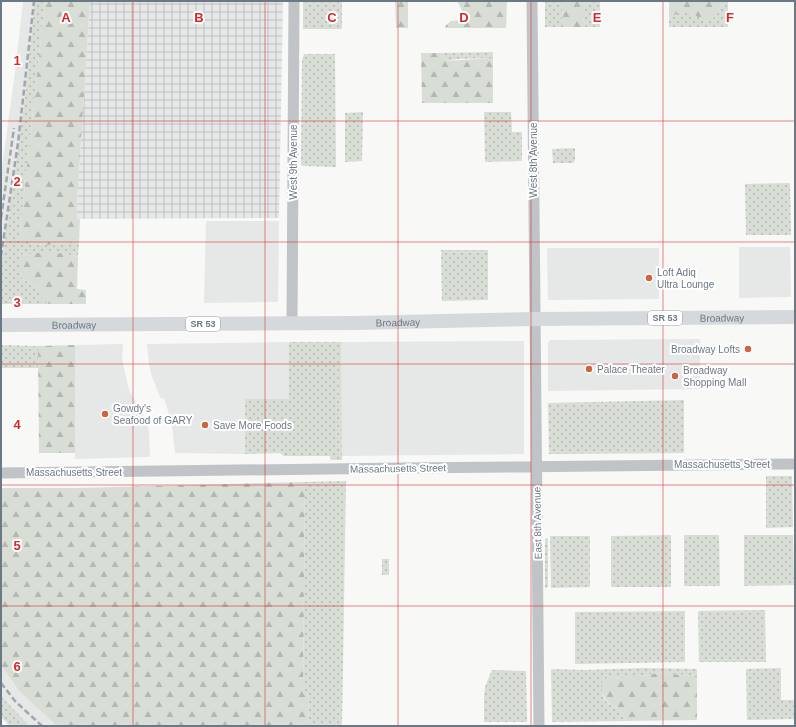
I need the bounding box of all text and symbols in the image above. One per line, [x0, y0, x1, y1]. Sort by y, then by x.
text: A [61, 10, 71, 25]
text: B [194, 10, 204, 25]
text: C [327, 10, 337, 25]
text: D [459, 10, 469, 25]
text: E [593, 10, 602, 25]
text: F [726, 10, 734, 25]
text: 1 [13, 53, 21, 68]
street label: West 8th Avenue [528, 122, 539, 198]
street label: West 9th Avenue [288, 124, 299, 200]
text: 2 [13, 174, 21, 189]
place label: Loft Adiq Ultra Lounge [657, 267, 715, 290]
marker: Loft Adiq Ultra Lounge [644, 273, 654, 283]
text: 3 [13, 295, 21, 310]
road number: SR 53 [648, 311, 682, 325]
street label: Broadway [700, 312, 744, 324]
road number: SR 53 [186, 317, 220, 331]
street label: Broadway [376, 317, 420, 329]
street label: Broadway [52, 319, 96, 331]
place label: Broadway Lofts [671, 344, 740, 355]
marker: Broadway Lofts [743, 344, 753, 354]
marker: Palace Theater [584, 364, 594, 374]
place label: Palace Theater [597, 364, 665, 375]
place label: Broadway Shopping Mall [683, 365, 746, 388]
marker: Broadway Shopping Mall [670, 371, 680, 381]
place label: Gowdy's Seafood of GARY [113, 403, 193, 426]
marker: Gowdy's Seafood of GARY [100, 409, 110, 419]
text: 4 [13, 417, 21, 432]
marker: Save More Foods [200, 420, 210, 430]
place label: Save More Foods [213, 420, 292, 431]
street label: Massachusetts Street [674, 459, 770, 470]
street label: Massachusetts Street [350, 462, 446, 475]
street label: Massachusetts Street [26, 467, 122, 478]
street label: East 8th Avenue [531, 486, 544, 559]
text: 5 [13, 538, 21, 553]
text: 6 [13, 659, 21, 674]

